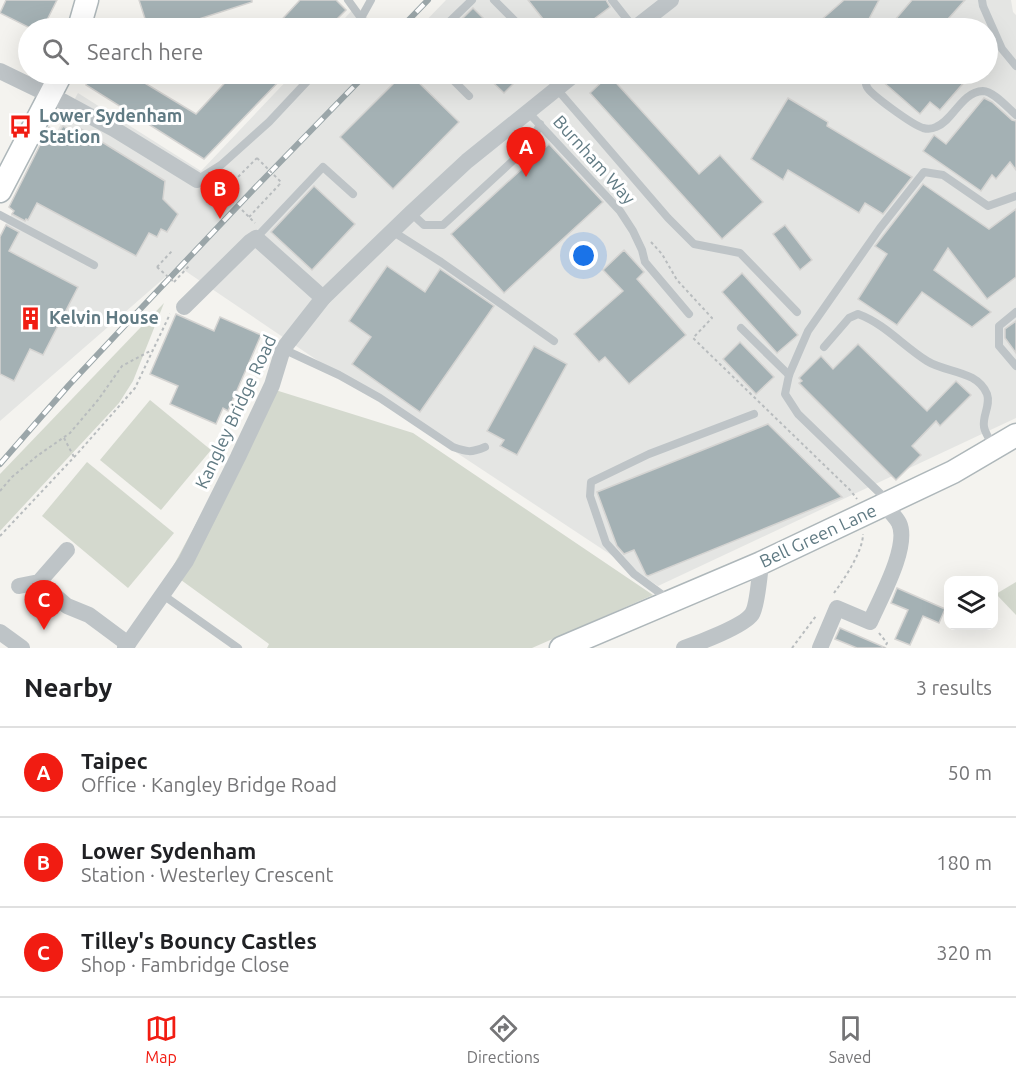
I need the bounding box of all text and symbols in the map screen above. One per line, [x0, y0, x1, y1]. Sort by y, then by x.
search box [18, 18, 998, 84]
icon: search [39, 35, 72, 68]
text: Search here [87, 39, 203, 64]
place label: Lower Sydenham Station [39, 105, 182, 146]
street label: Burnham Way [550, 111, 640, 208]
bus stop icon: Lower Sydenham Station [8, 113, 34, 139]
pin: A [506, 128, 546, 177]
pin: B [200, 170, 240, 219]
your location [569, 241, 598, 270]
building icon: Kelvin House [18, 305, 44, 331]
place label: Kelvin House [49, 307, 159, 327]
street label: Kangley Bridge Road [191, 332, 280, 492]
street label: Bell Green Lane [756, 499, 879, 571]
map controls [944, 576, 998, 630]
button: layers [944, 576, 998, 630]
pin: C [24, 580, 63, 630]
text: Nearby [24, 673, 112, 702]
text: 3 results [916, 676, 992, 699]
text: Taipec [81, 748, 147, 773]
text: A [36, 761, 51, 784]
text: 50 m [948, 761, 992, 784]
text: Office · Kangley Bridge Road [81, 773, 337, 796]
text: Lower Sydenham [81, 838, 256, 863]
text: B [37, 851, 50, 874]
text: 180 m [936, 851, 992, 874]
text: Station · Westerley Crescent [81, 863, 333, 886]
text: Tilley's Bouncy Castles [81, 928, 317, 953]
text: C [37, 941, 50, 964]
text: 320 m [936, 941, 992, 964]
text: Shop · Fambridge Close [81, 953, 290, 976]
tab: Map [145, 1012, 178, 1066]
tab: Directions [467, 1012, 540, 1066]
tab: Saved [829, 1012, 871, 1066]

